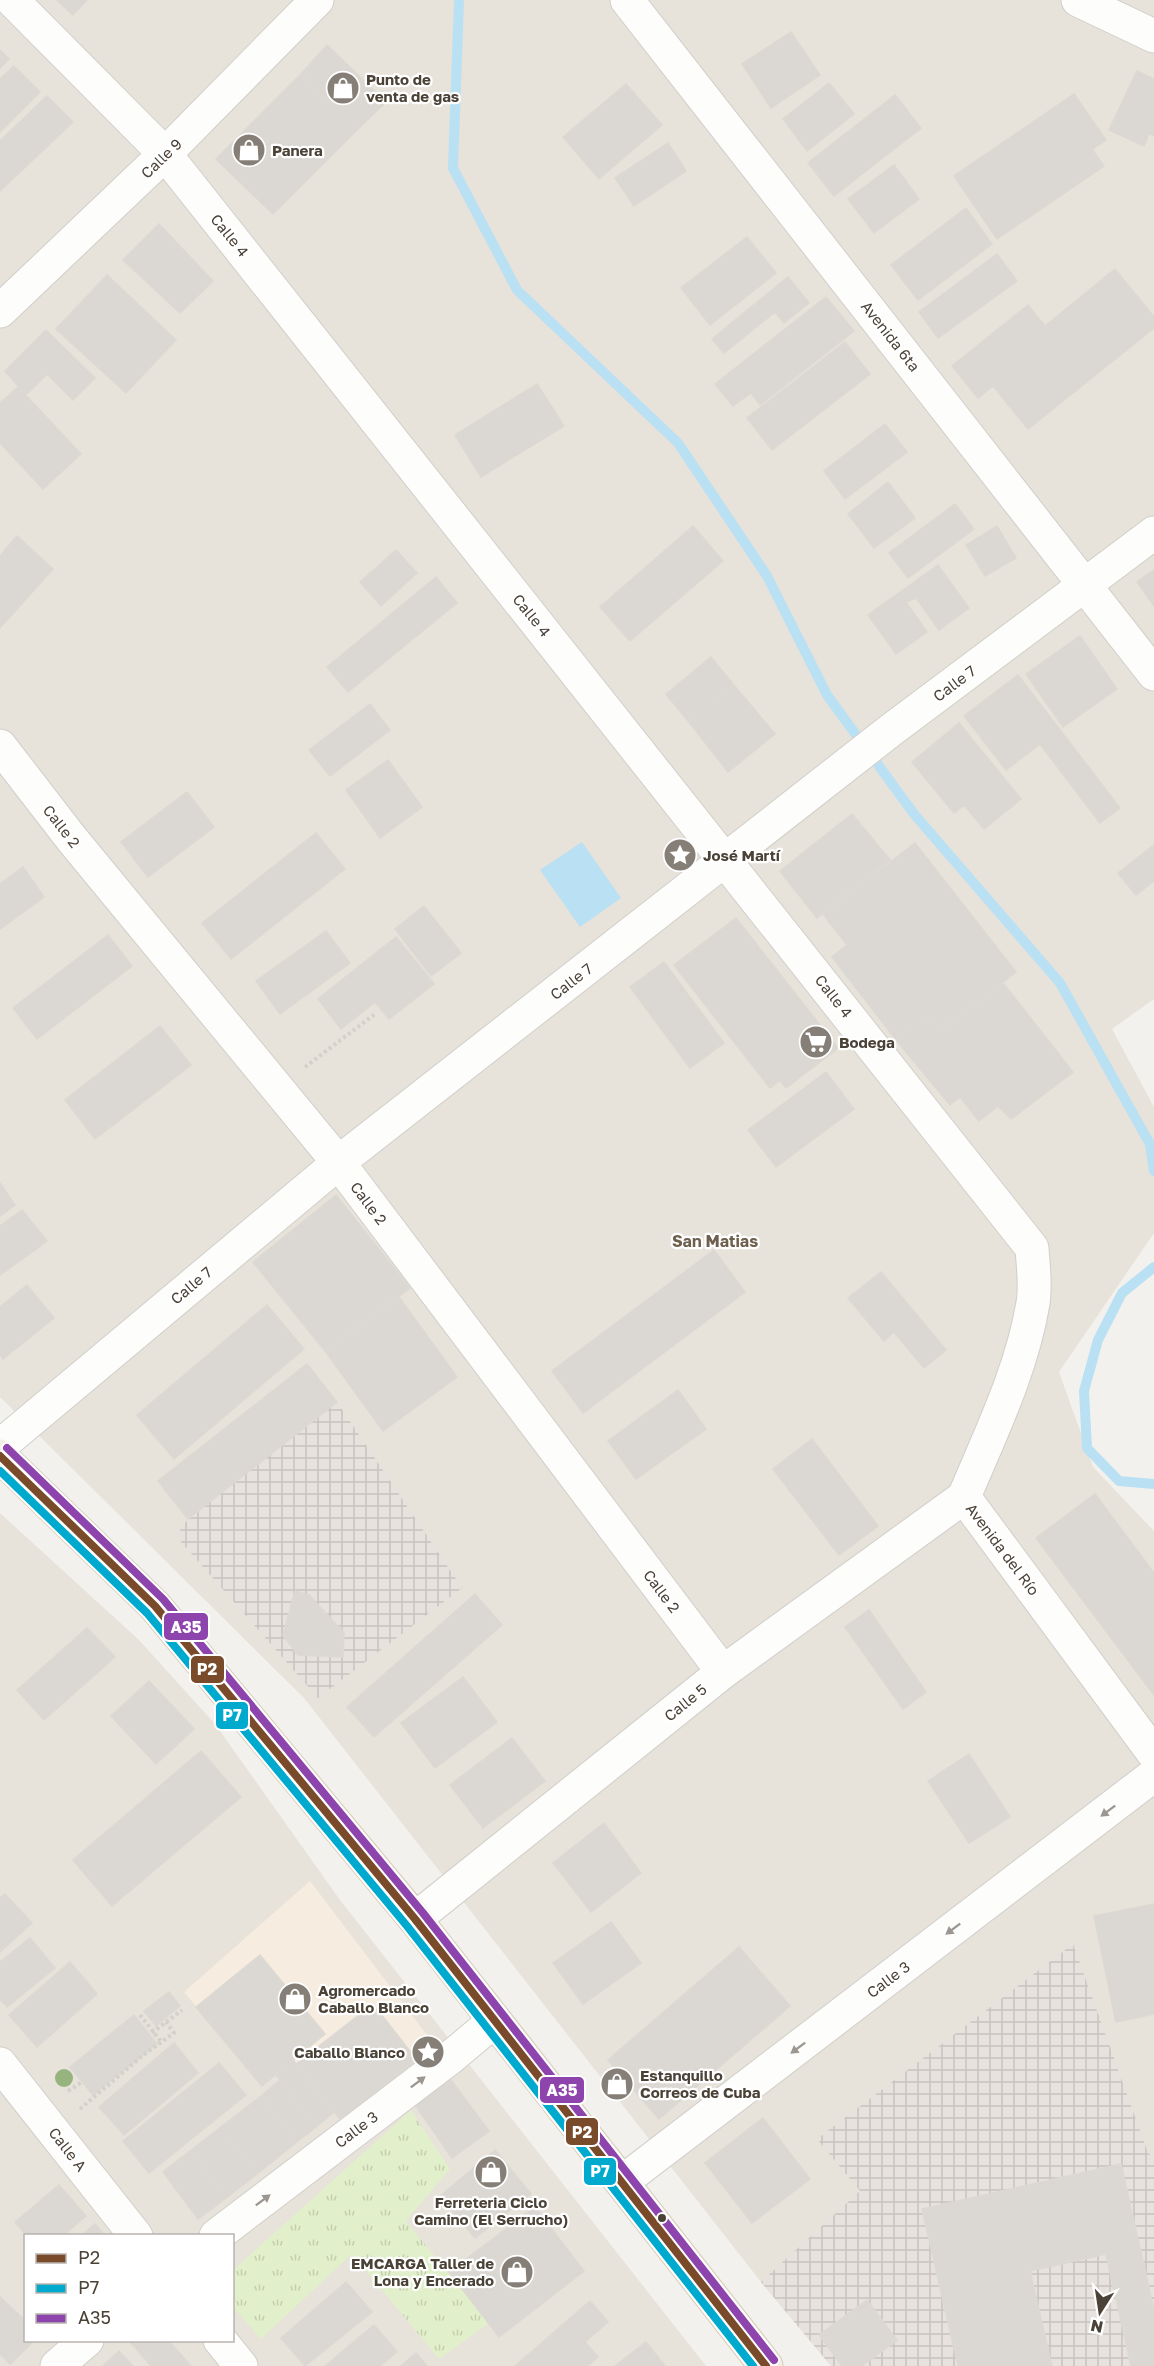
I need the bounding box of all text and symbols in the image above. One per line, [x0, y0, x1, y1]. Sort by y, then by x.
shop icon: Punto de venta de gas [325, 70, 361, 106]
place label: Punto de venta de gas [366, 70, 459, 105]
shop icon: Panera [231, 132, 267, 168]
street label: Calle 9 [137, 134, 185, 182]
place label: Panera [272, 141, 323, 159]
street label: Calle 4 [207, 210, 253, 260]
street label: Avenida 6ta [858, 297, 924, 375]
street label: Calle 4 [509, 590, 555, 640]
street label: Calle 7 [929, 661, 979, 705]
street label: Calle 2 [40, 801, 84, 851]
place icon: José Martí [662, 837, 698, 873]
place label: José Martí [703, 846, 782, 864]
street label: Calle 7 [546, 959, 596, 1003]
street label: Calle 4 [812, 971, 856, 1021]
supermarket icon: Bodega [798, 1024, 834, 1060]
place label: Bodega [839, 1033, 895, 1051]
street label: Calle 2 [347, 1178, 391, 1228]
district label: San Matias [672, 1231, 758, 1251]
street label: Calle 7 [167, 1262, 215, 1307]
street label: Avenida del Río [963, 1500, 1043, 1598]
street label: Calle 2 [640, 1566, 684, 1616]
line badge: A35 [163, 1612, 209, 1641]
text: A35 [171, 1617, 202, 1637]
line badge: P2 [190, 1655, 225, 1684]
text: P2 [197, 1659, 217, 1679]
street label: Calle 5 [660, 1679, 710, 1725]
line badge: P7 [215, 1701, 249, 1730]
text: P7 [222, 1705, 242, 1725]
one-way arrow [1100, 1804, 1115, 1816]
one-way arrow [945, 1923, 960, 1935]
street label: Calle 3 [863, 1957, 913, 2001]
shop icon: Agromercado Caballo Blanco [277, 1981, 313, 2017]
place label: Agromercado Caballo Blanco [318, 1981, 429, 2016]
place icon: Caballo Blanco [410, 2034, 446, 2070]
one-way arrow [790, 2042, 806, 2054]
place label: Caballo Blanco [294, 2043, 405, 2061]
shop icon: Estanquillo Correos de Cuba [599, 2066, 635, 2102]
place label: Estanquillo Correos de Cuba [640, 2066, 761, 2101]
line badge: A35 [539, 2076, 585, 2104]
one-way arrow [411, 2077, 426, 2089]
text: A35 [547, 2080, 578, 2100]
street label: Calle 3 [331, 2107, 381, 2151]
line badge: P2 [565, 2117, 599, 2146]
text: P2 [572, 2122, 592, 2142]
street label: Calle A [45, 2124, 91, 2174]
shop icon: Ferreteria Ciclo Camino (El Serrucho) [473, 2154, 509, 2190]
line badge: P7 [583, 2157, 617, 2186]
text: P7 [590, 2161, 610, 2181]
place label: Ferreteria Ciclo Camino (El Serrucho) [414, 2193, 568, 2228]
one-way arrow [255, 2194, 271, 2206]
unlabelled marker [656, 2212, 668, 2224]
legend [24, 2234, 234, 2342]
text: P2 [78, 2246, 100, 2268]
place label: EMCARGA Taller de Lona y Encerado [351, 2254, 494, 2289]
shop icon: EMCARGA Taller de Lona y Encerado [499, 2254, 535, 2290]
text: P7 [78, 2276, 99, 2298]
north arrow [1070, 2282, 1130, 2342]
text: A35 [78, 2306, 111, 2328]
text: N [1089, 2316, 1105, 2338]

